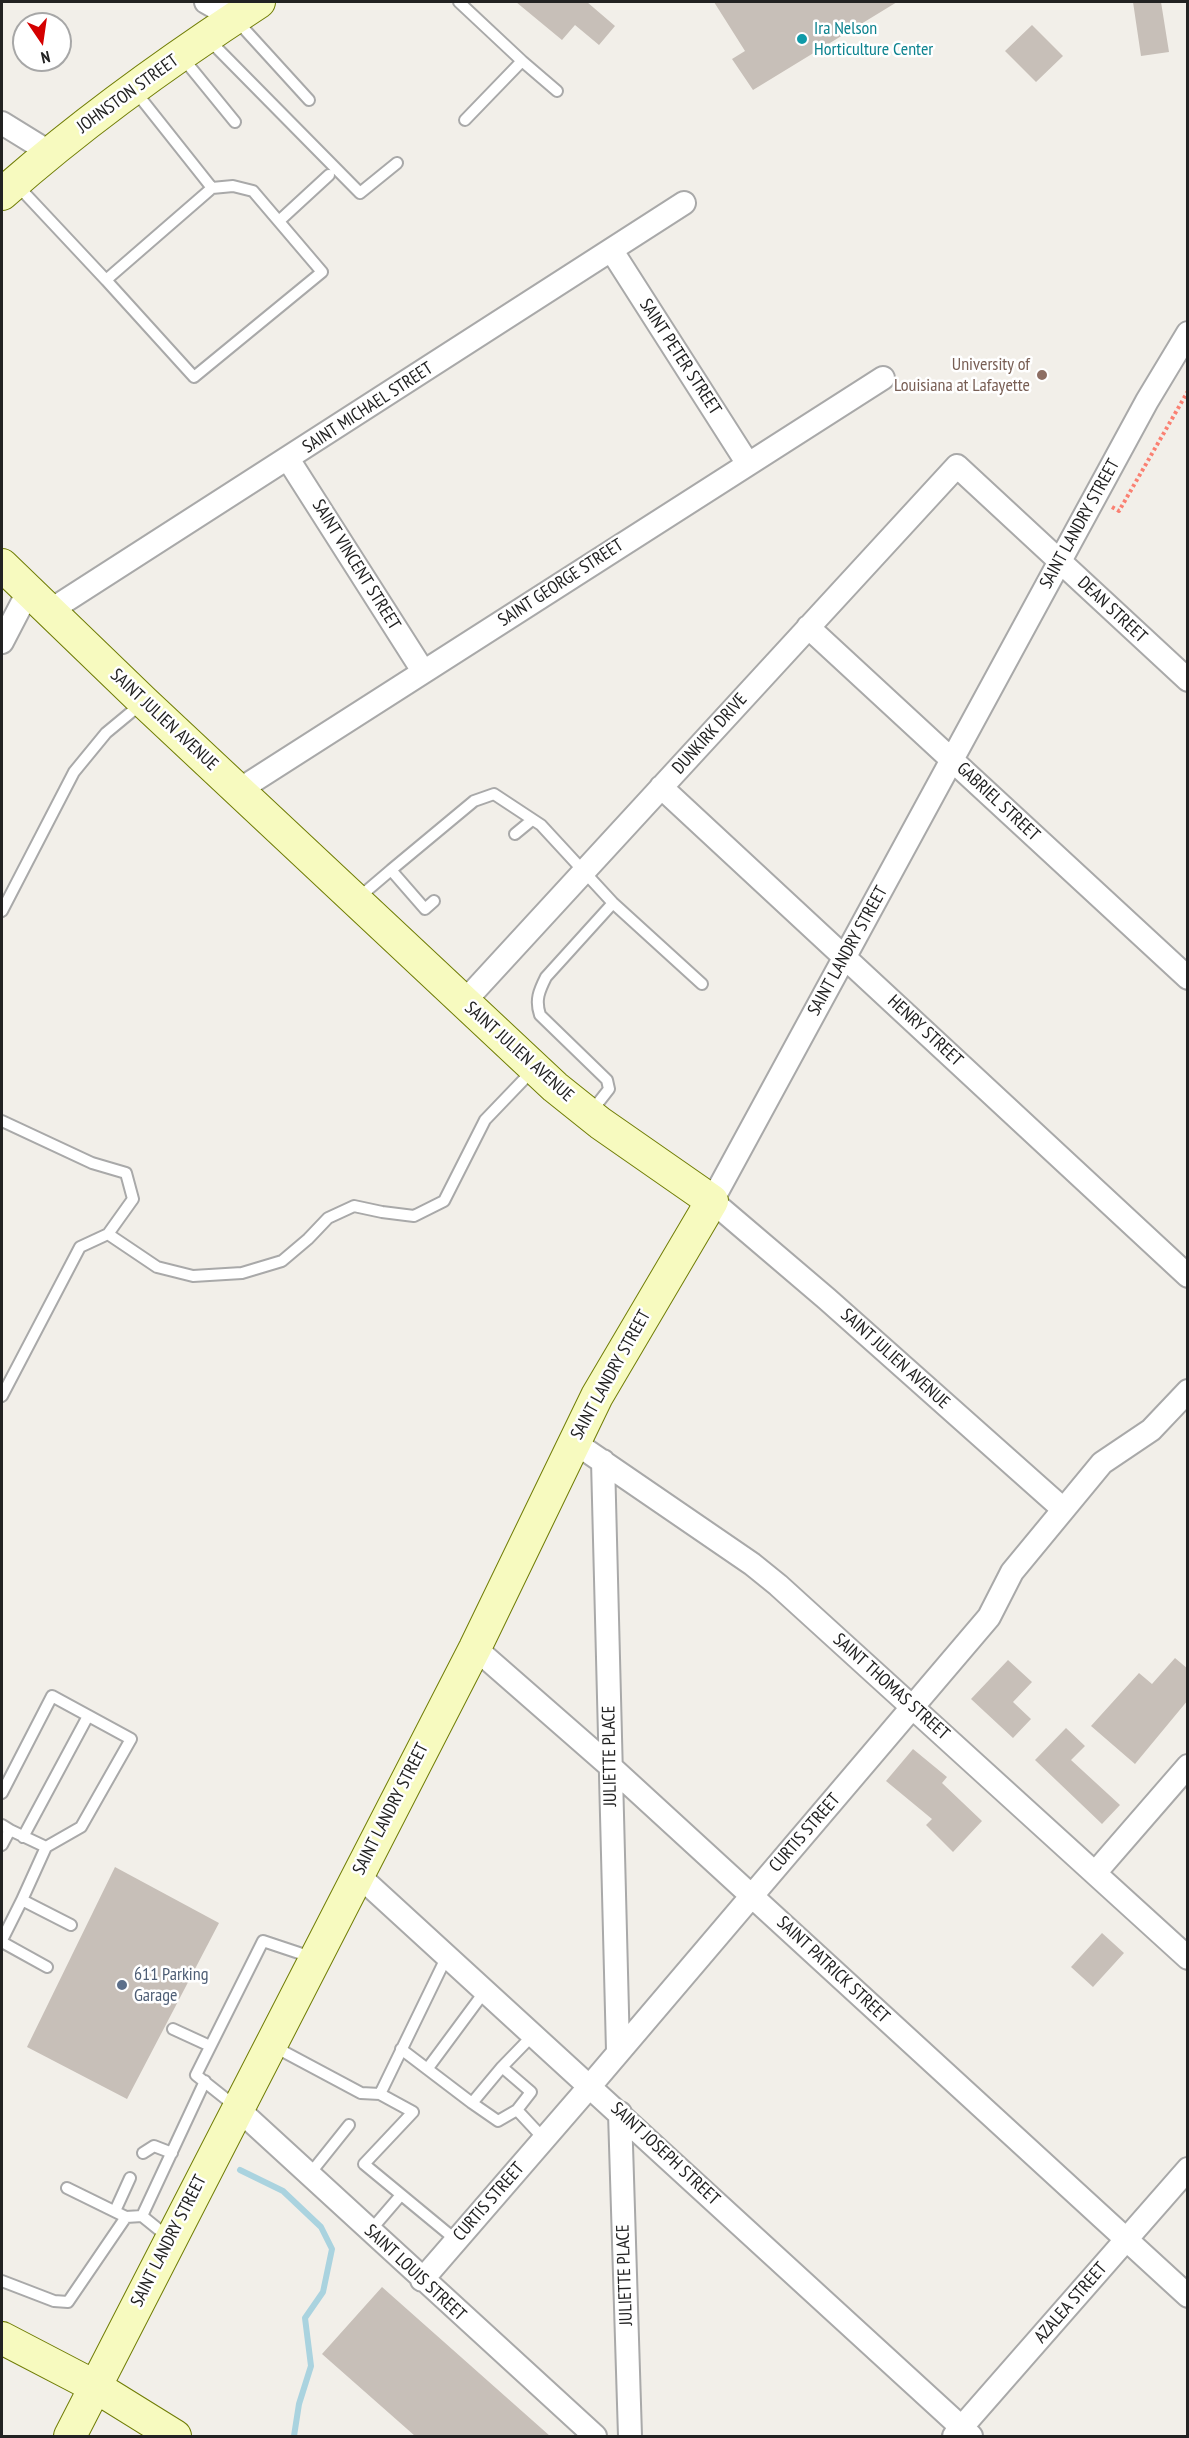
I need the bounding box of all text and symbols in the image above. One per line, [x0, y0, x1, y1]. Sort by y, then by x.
north arrow [12, 12, 72, 72]
place label: Ira Nelson Horticulture Center [814, 18, 933, 60]
marker: Ira Nelson Horticulture Center [795, 32, 809, 46]
text: N [39, 47, 52, 68]
street label: JOHNSTON STREET [73, 50, 183, 138]
street label: SAINT PETER STREET [634, 295, 726, 419]
place label: University of Louisiana at Lafayette [894, 354, 1030, 397]
street label: SAINT MICHAEL STREET [299, 358, 437, 458]
marker: University of Louisiana at Lafayette [1035, 368, 1049, 382]
street label: SAINT LANDRY STREET [1035, 455, 1125, 593]
street label: SAINT VINCENT STREET [307, 496, 405, 634]
street label: SAINT GEORGE STREET [494, 535, 628, 631]
street label: DEAN STREET [1073, 572, 1151, 648]
street label: SAINT JULIEN AVENUE [106, 665, 222, 775]
street label: DUNKIRK DRIVE [668, 689, 752, 779]
street label: GABRIEL STREET [952, 758, 1044, 846]
street label: SAINT LANDRY STREET [803, 882, 893, 1020]
street label: HENRY STREET [883, 991, 967, 1071]
street label: SAINT JULIEN AVENUE [460, 997, 578, 1107]
street label: SAINT JULIEN AVENUE [836, 1304, 954, 1414]
street label: SAINT LANDRY STREET [566, 1306, 656, 1444]
street label: SAINT THOMAS STREET [828, 1629, 954, 1745]
street label: JULIETTE PLACE [598, 1705, 622, 1807]
street label: SAINT LANDRY STREET [348, 1740, 434, 1878]
street label: CURTIS STREET [765, 1789, 845, 1877]
street label: SAINT PATRICK STREET [772, 1912, 894, 2028]
place label: 611 Parking Garage [134, 1964, 208, 2006]
marker: 611 Parking Garage [115, 1978, 129, 1992]
street label: SAINT JOSEPH STREET [606, 2098, 724, 2210]
street label: CURTIS STREET [449, 2158, 529, 2246]
street label: SAINT LANDRY STREET [126, 2172, 212, 2310]
street label: SAINT LOUIS STREET [360, 2220, 470, 2326]
street label: JULIETTE PLACE [612, 2224, 638, 2326]
street label: AZALEA STREET [1030, 2258, 1112, 2348]

